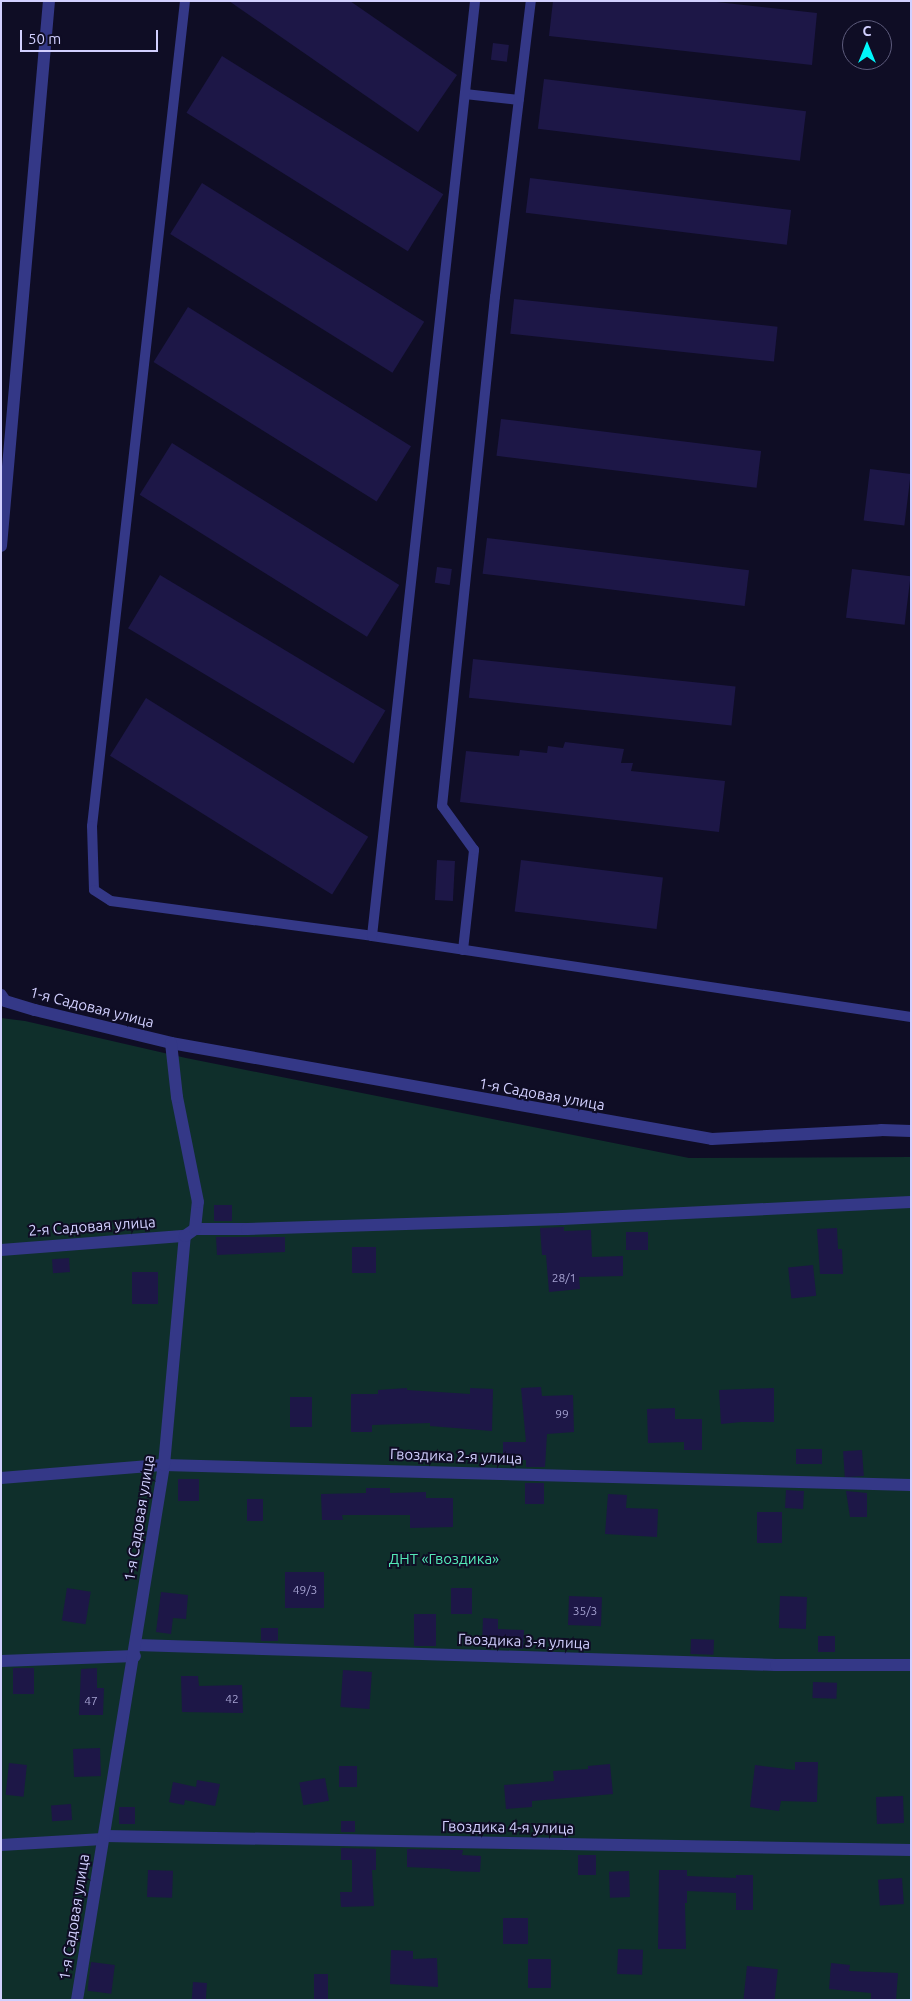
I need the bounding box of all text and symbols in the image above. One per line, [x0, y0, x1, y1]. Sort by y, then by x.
scale bar [22, 20, 160, 52]
north arrow [842, 20, 892, 70]
text: С [863, 23, 871, 39]
text: 50 m [28, 30, 61, 47]
street label: 1-я Садовая улица [28, 983, 156, 1031]
street label: 1-я Садовая улица [478, 1074, 606, 1114]
street label: 2-я Садовая улица [28, 1213, 156, 1239]
house number: 28/1 [552, 1271, 576, 1285]
house number: 99 [555, 1407, 569, 1421]
street label: Гвоздика 2-я улица [390, 1445, 522, 1467]
street label: 1-я Садовая улица [120, 1454, 158, 1582]
park label: ДНТ «Гвоздика» [389, 1550, 499, 1568]
house number: 49/3 [293, 1583, 317, 1597]
house number: 35/3 [573, 1604, 597, 1618]
street label: Гвоздика 3-я улица [458, 1630, 590, 1652]
house number: 42 [225, 1692, 239, 1706]
house number: 47 [84, 1694, 98, 1708]
street label: Гвоздика 4-я улица [442, 1817, 574, 1837]
street label: 1-я Садовая улица [55, 1853, 93, 1981]

